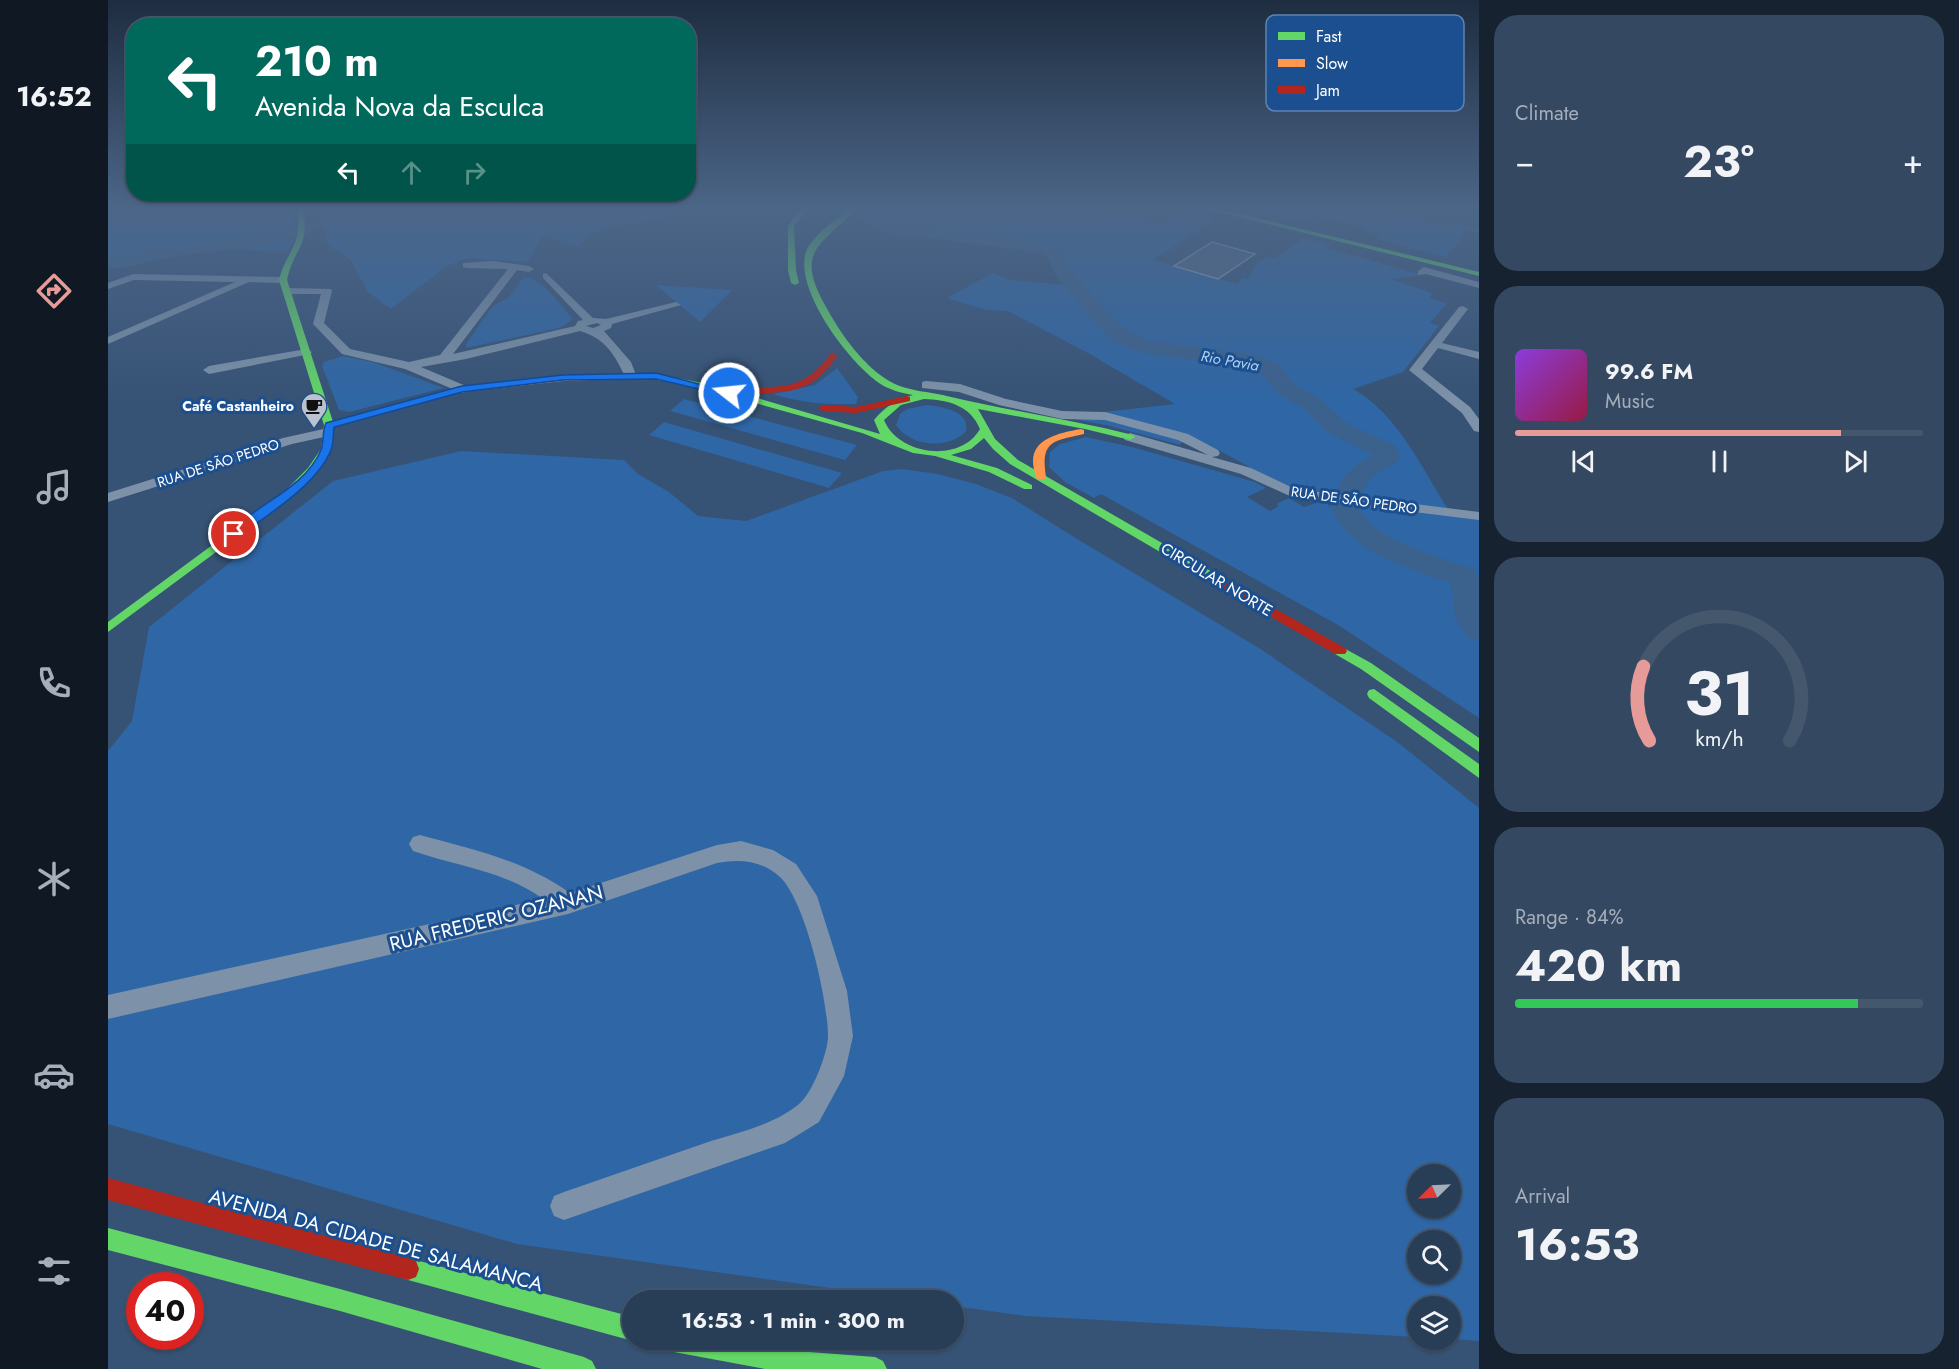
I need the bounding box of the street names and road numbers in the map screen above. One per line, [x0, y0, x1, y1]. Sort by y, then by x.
street label: RUA DE SÃO PEDRO [155, 434, 281, 492]
street label: RUA DE SÃO PEDRO [1290, 481, 1418, 519]
street label: CIRCULAR NORTE [1156, 537, 1277, 622]
street label: RUA FREDERIC OZANAN [386, 878, 606, 959]
street label: AVENIDA DA CIDADE DE SALAMANCA [206, 1182, 547, 1299]

